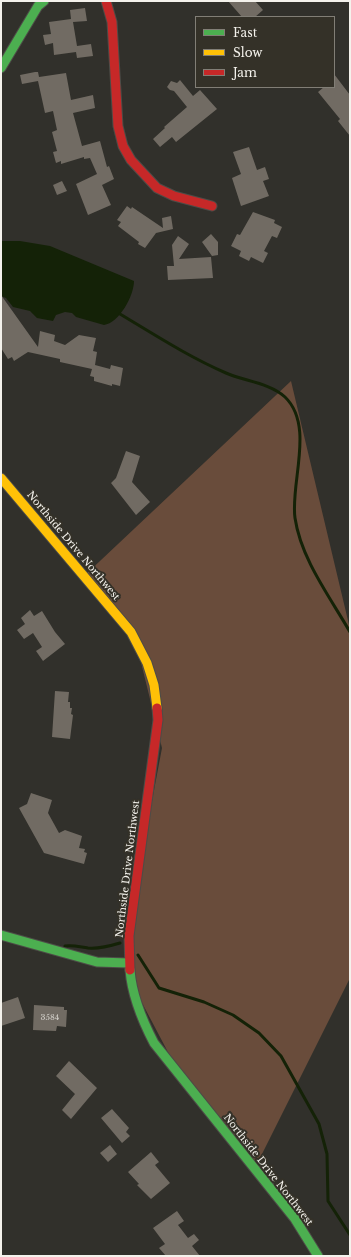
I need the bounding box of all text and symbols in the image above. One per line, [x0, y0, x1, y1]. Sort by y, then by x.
legend [195, 16, 335, 88]
text: Fast [233, 25, 257, 40]
text: Slow [233, 45, 262, 60]
text: Jam [233, 65, 257, 80]
street label: Northside Drive Northwest [24, 489, 122, 603]
street label: Northside Drive Northwest [114, 800, 142, 938]
house number: 3584 [41, 1013, 59, 1023]
street label: Northside Drive Northwest [221, 1112, 315, 1228]

